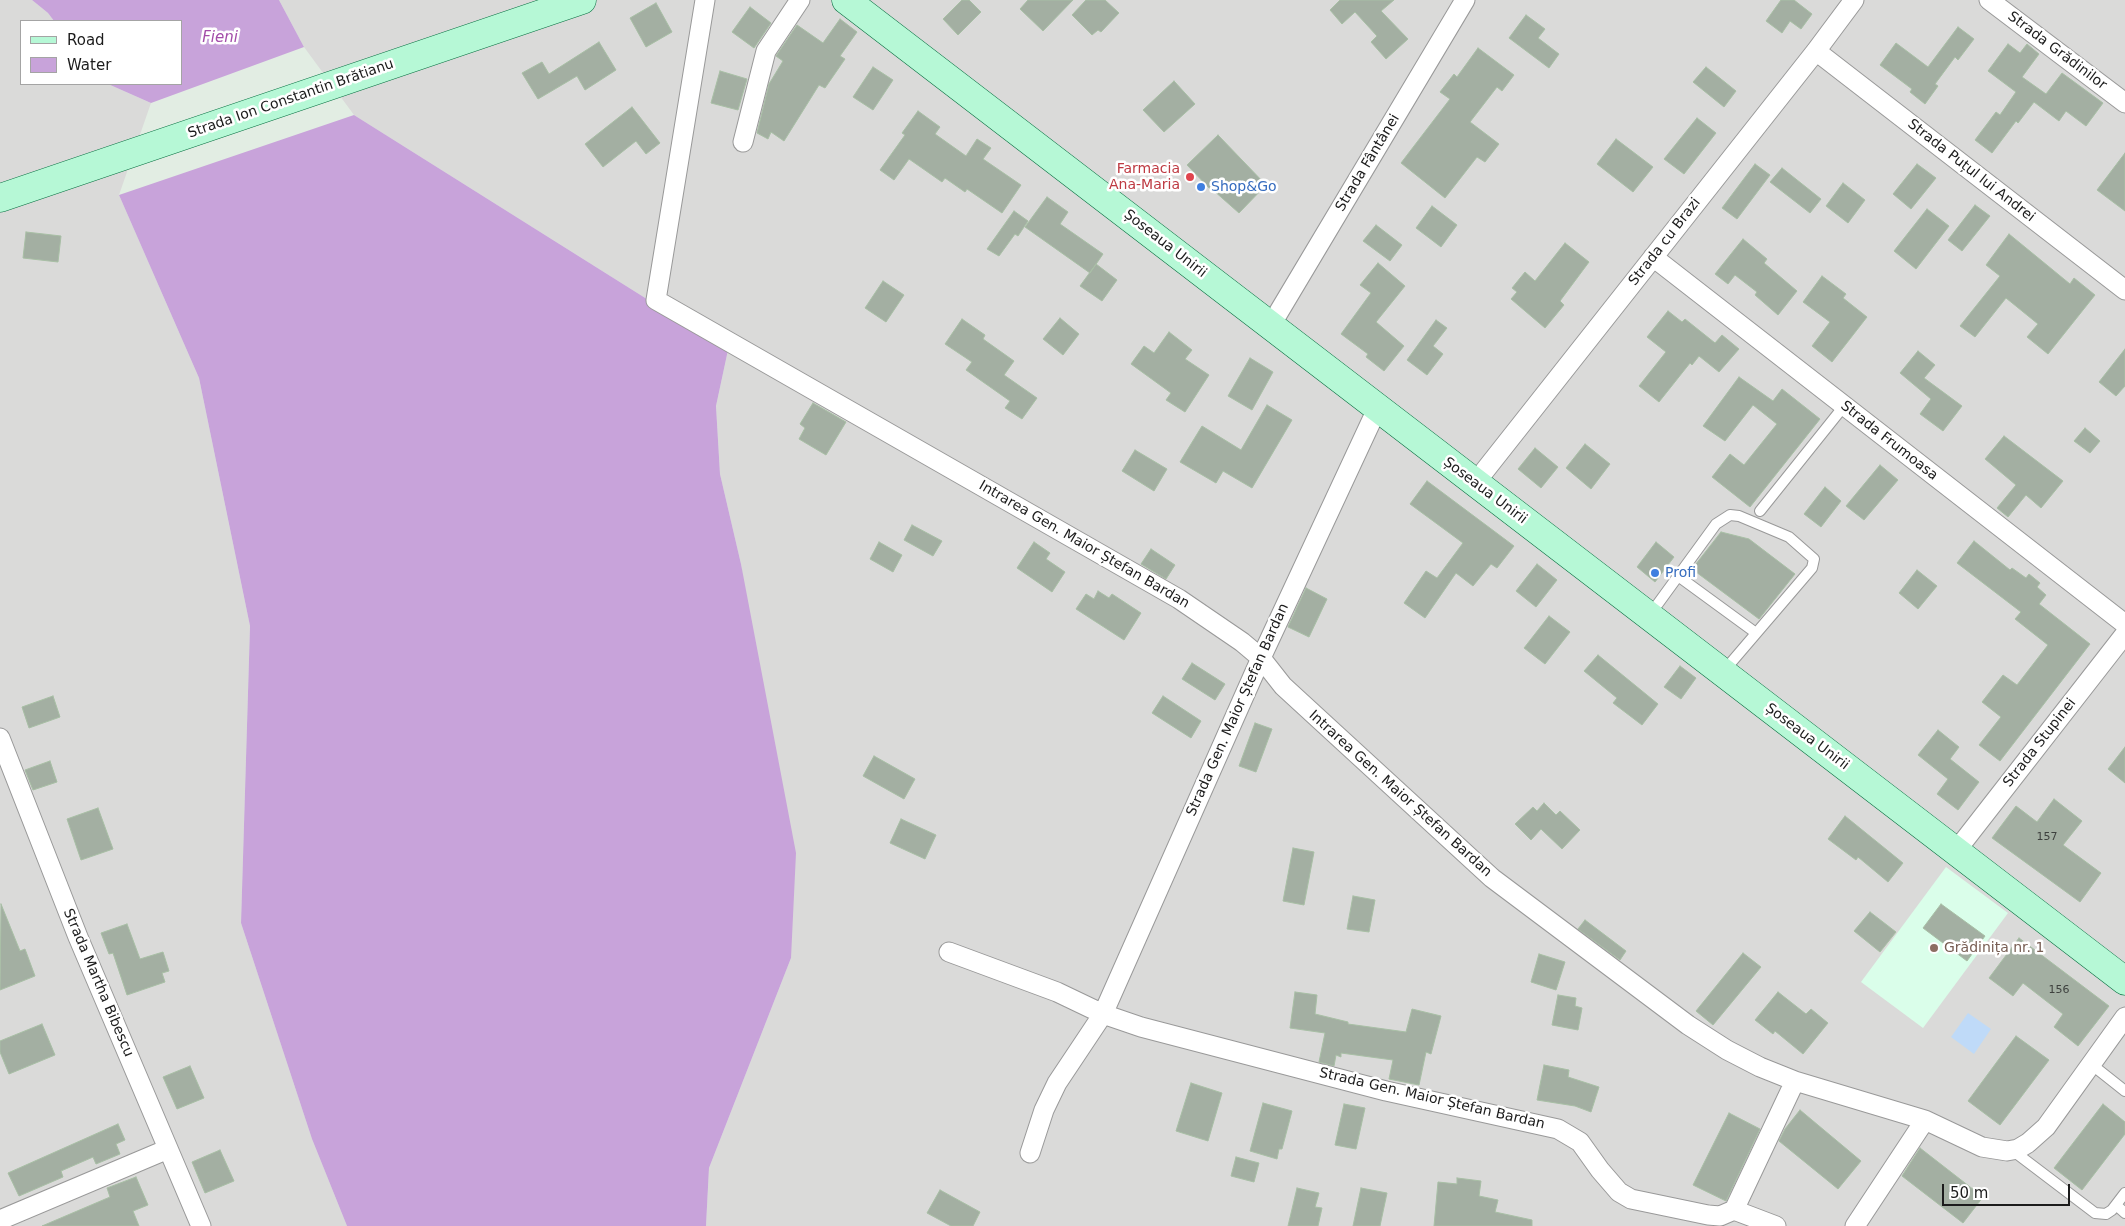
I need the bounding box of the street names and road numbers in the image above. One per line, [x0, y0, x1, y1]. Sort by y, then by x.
street label: Strada Grădinilor [2004, 8, 2110, 94]
street label: Strada Ion Constantin Brătianu [186, 56, 396, 142]
street label: Strada Fântânei [1332, 111, 1404, 215]
street label: Strada Puțul lui Andrei [1904, 116, 2038, 226]
street label: Strada cu Brazi [1625, 195, 1705, 289]
street label: Șoseaua Unirii [1120, 206, 1210, 282]
street label: Strada Frumoasa [1837, 398, 1941, 484]
street label: Șoseaua Unirii [1440, 454, 1530, 528]
street label: Intrarea Gen. Maior Ștefan Bardan [976, 478, 1192, 612]
street label: Strada Gen. Maior Ștefan Bardan [1183, 601, 1293, 819]
street label: Strada Stupinei [2000, 695, 2080, 791]
street label: Șoseaua Unirii [1762, 700, 1852, 774]
street label: Intrarea Gen. Maior Ștefan Bardan [1305, 707, 1495, 881]
street label: Strada Martha Bibescu [59, 906, 137, 1060]
street label: Strada Gen. Maior Ștefan Bardan [1318, 1065, 1546, 1133]

